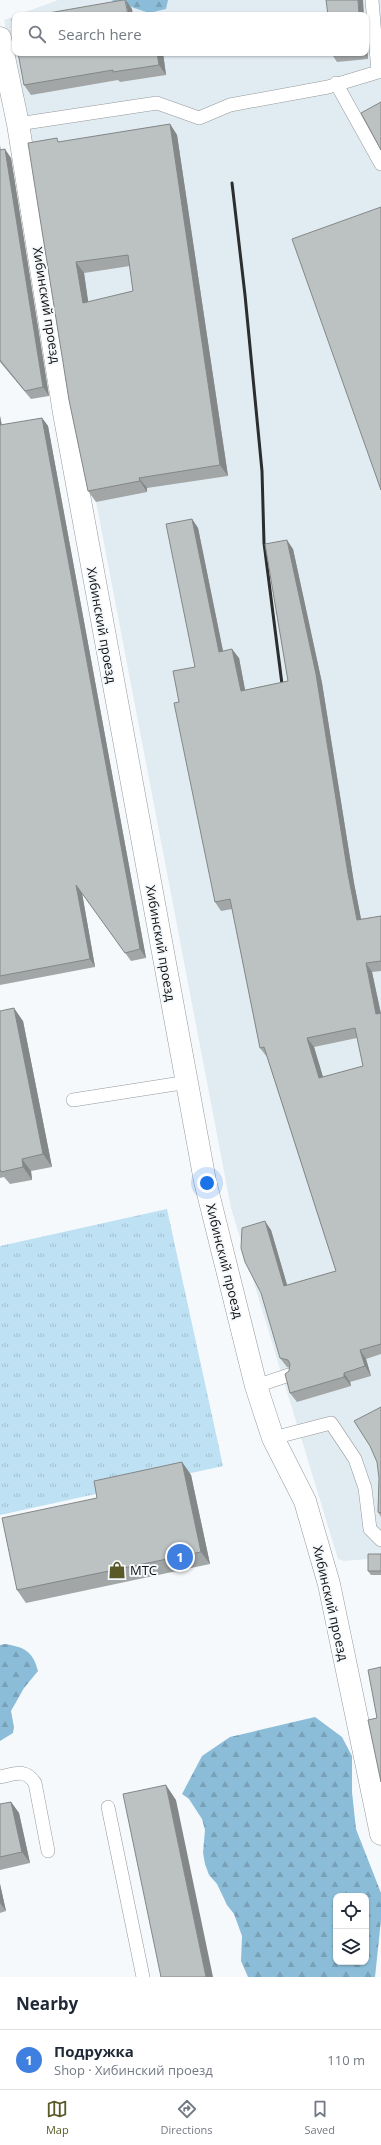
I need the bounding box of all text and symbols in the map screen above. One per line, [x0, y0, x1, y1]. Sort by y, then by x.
search box [12, 12, 369, 56]
icon: search [26, 23, 48, 45]
text: Search here [58, 24, 142, 44]
street label: Хибинский проезд [29, 245, 65, 365]
street label: Хибинский проезд [83, 565, 121, 685]
street label: Хибинский проезд [142, 883, 180, 1003]
your location [197, 1173, 217, 1193]
street label: Хибинский проезд [202, 1202, 248, 1321]
pin: 1 [167, 1542, 193, 1572]
street label: Хибинский проезд [309, 1544, 353, 1663]
shop icon: МТС [107, 1560, 127, 1580]
place label: МТС [130, 1561, 157, 1579]
map controls [333, 1893, 369, 1965]
button: locate [333, 1893, 369, 1929]
button: layers [333, 1929, 369, 1965]
text: Nearby [16, 1992, 78, 2015]
text: Подружка [54, 2041, 134, 2061]
text: 1 [25, 2051, 33, 2069]
text: 110 m [327, 2051, 365, 2069]
text: Shop · Хибинский проезд [54, 2061, 213, 2079]
tab: Map [46, 2098, 69, 2137]
tab: Directions [161, 2098, 213, 2137]
tab: Saved [304, 2098, 335, 2137]

